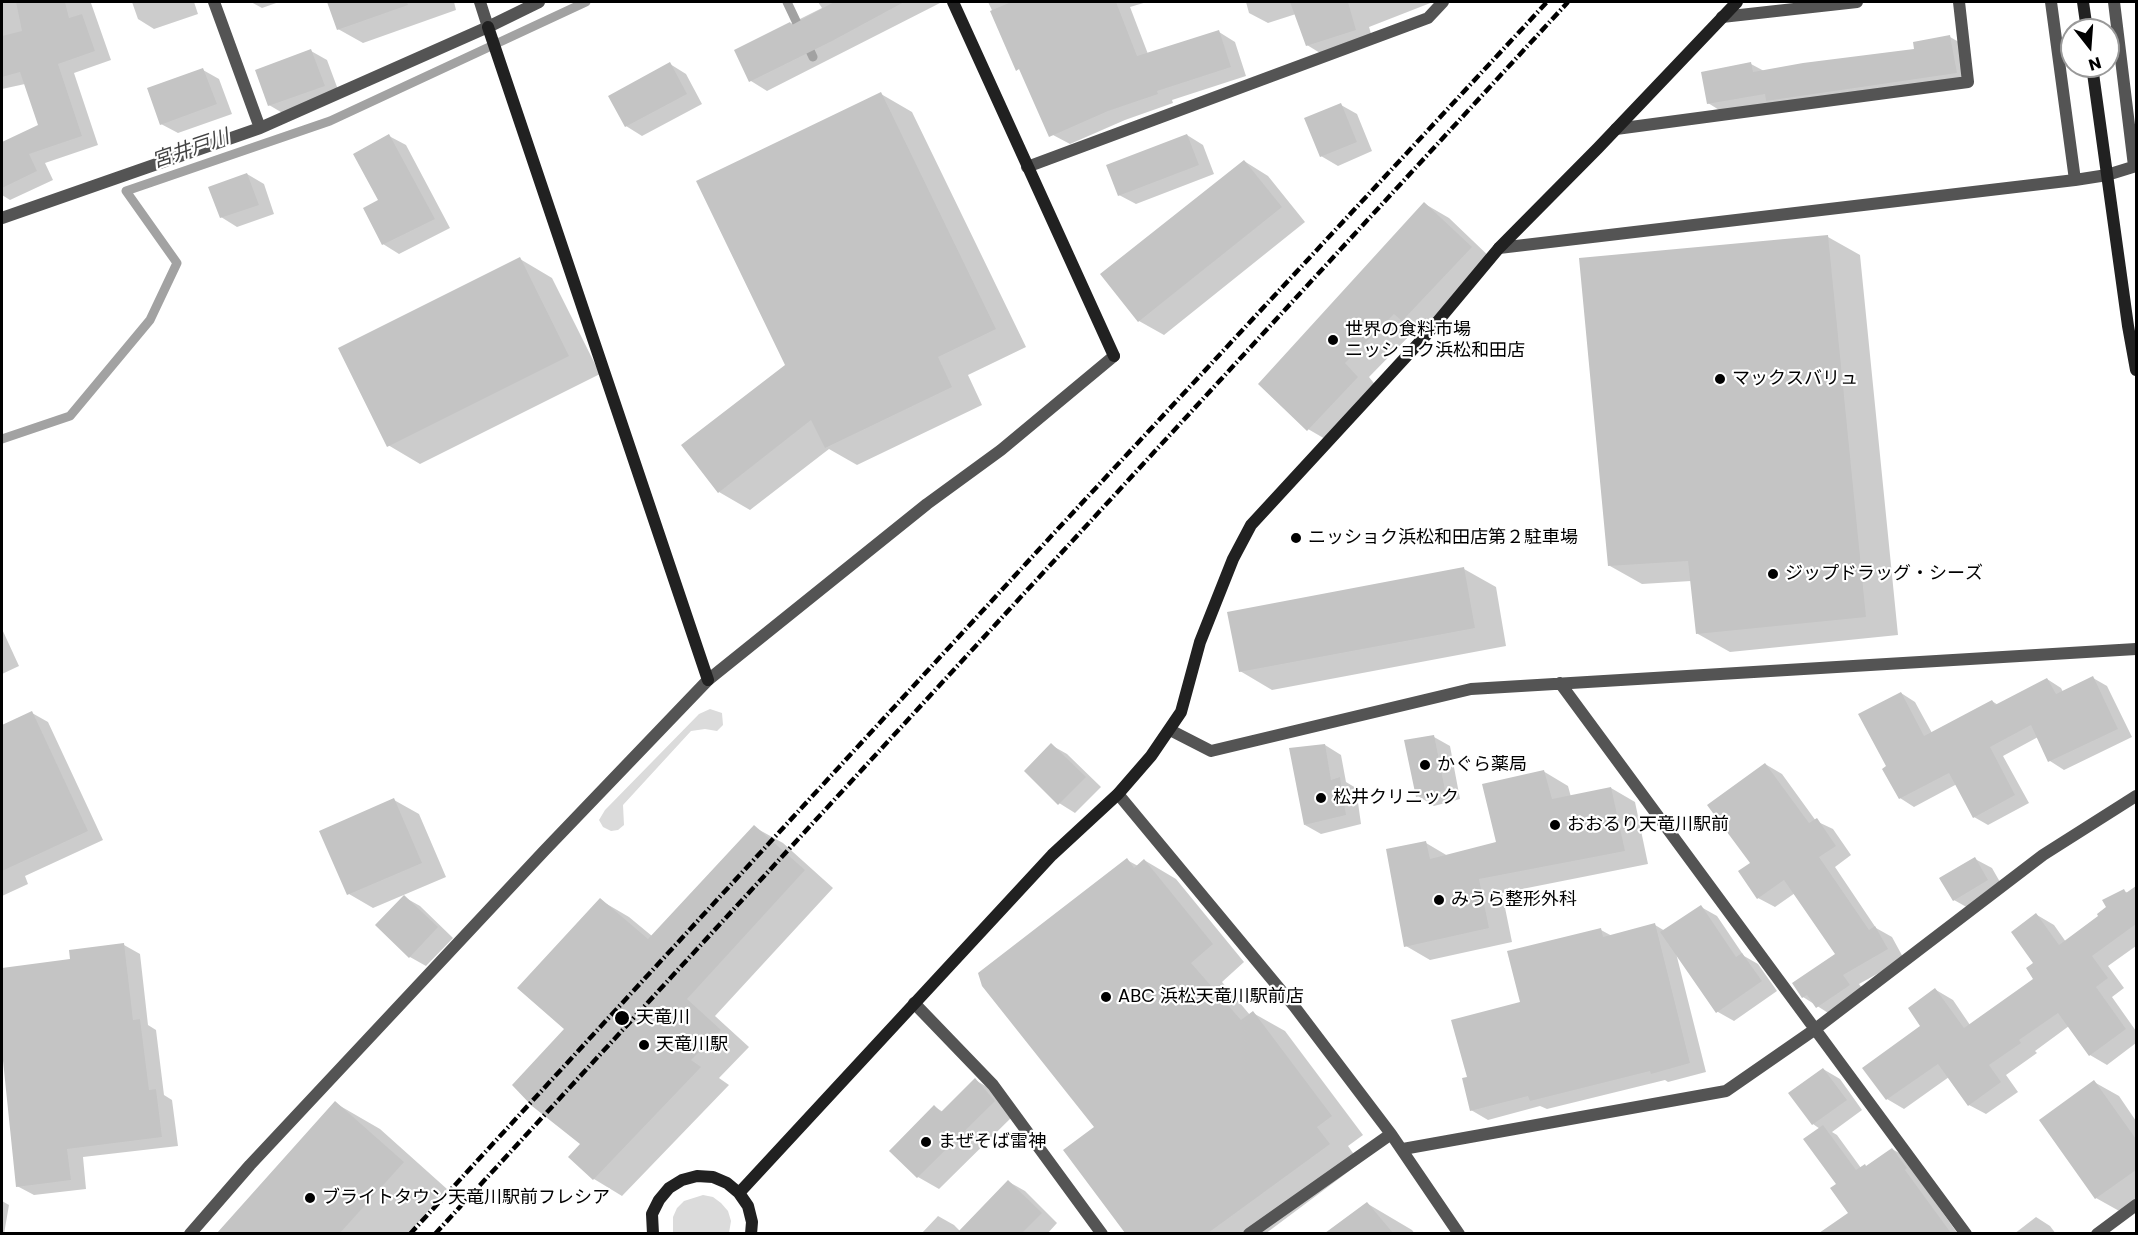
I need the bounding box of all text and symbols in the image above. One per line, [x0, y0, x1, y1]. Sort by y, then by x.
north arrow [2060, 18, 2120, 78]
text: N [2086, 51, 2104, 77]
water label: 宮井戸川 [149, 126, 233, 174]
place label: 世界の食料市場 ニッショク浜松和田店 [1345, 319, 1525, 362]
marker: 世界の食料市場 ニッショク浜松和田店 [1326, 333, 1340, 347]
place label: マックスバリュ [1732, 368, 1858, 390]
marker: マックスバリュ [1713, 372, 1727, 386]
place label: ニッショク浜松和田店第２駐車場 [1308, 527, 1578, 549]
marker: ニッショク浜松和田店第２駐車場 [1289, 531, 1303, 545]
place label: ジップドラッグ・シーズ [1785, 563, 1983, 585]
marker: ジップドラッグ・シーズ [1766, 567, 1780, 581]
place label: かぐら薬局 [1437, 754, 1527, 776]
marker: かぐら薬局 [1418, 758, 1432, 772]
place label: 松井クリニック [1333, 787, 1459, 809]
marker: 松井クリニック [1314, 791, 1328, 805]
place label: おおるり天竜川駅前 [1567, 814, 1729, 836]
marker: おおるり天竜川駅前 [1548, 818, 1562, 832]
place label: みうら整形外科 [1451, 889, 1577, 911]
marker: みうら整形外科 [1432, 893, 1446, 907]
place label: ABC 浜松天竜川駅前店 [1118, 986, 1304, 1008]
marker: ABC 浜松天竜川駅前店 [1099, 990, 1113, 1004]
place label: 天竜川 [636, 1007, 690, 1029]
marker: 天竜川 [613, 1009, 631, 1027]
place label: 天竜川駅 [656, 1034, 728, 1056]
marker: 天竜川駅 [637, 1038, 651, 1052]
place label: まぜそば雷神 [938, 1131, 1046, 1153]
marker: まぜそば雷神 [919, 1135, 933, 1149]
place label: ブライトタウン天竜川駅前フレシア [322, 1187, 610, 1209]
marker: ブライトタウン天竜川駅前フレシア [303, 1191, 317, 1205]

